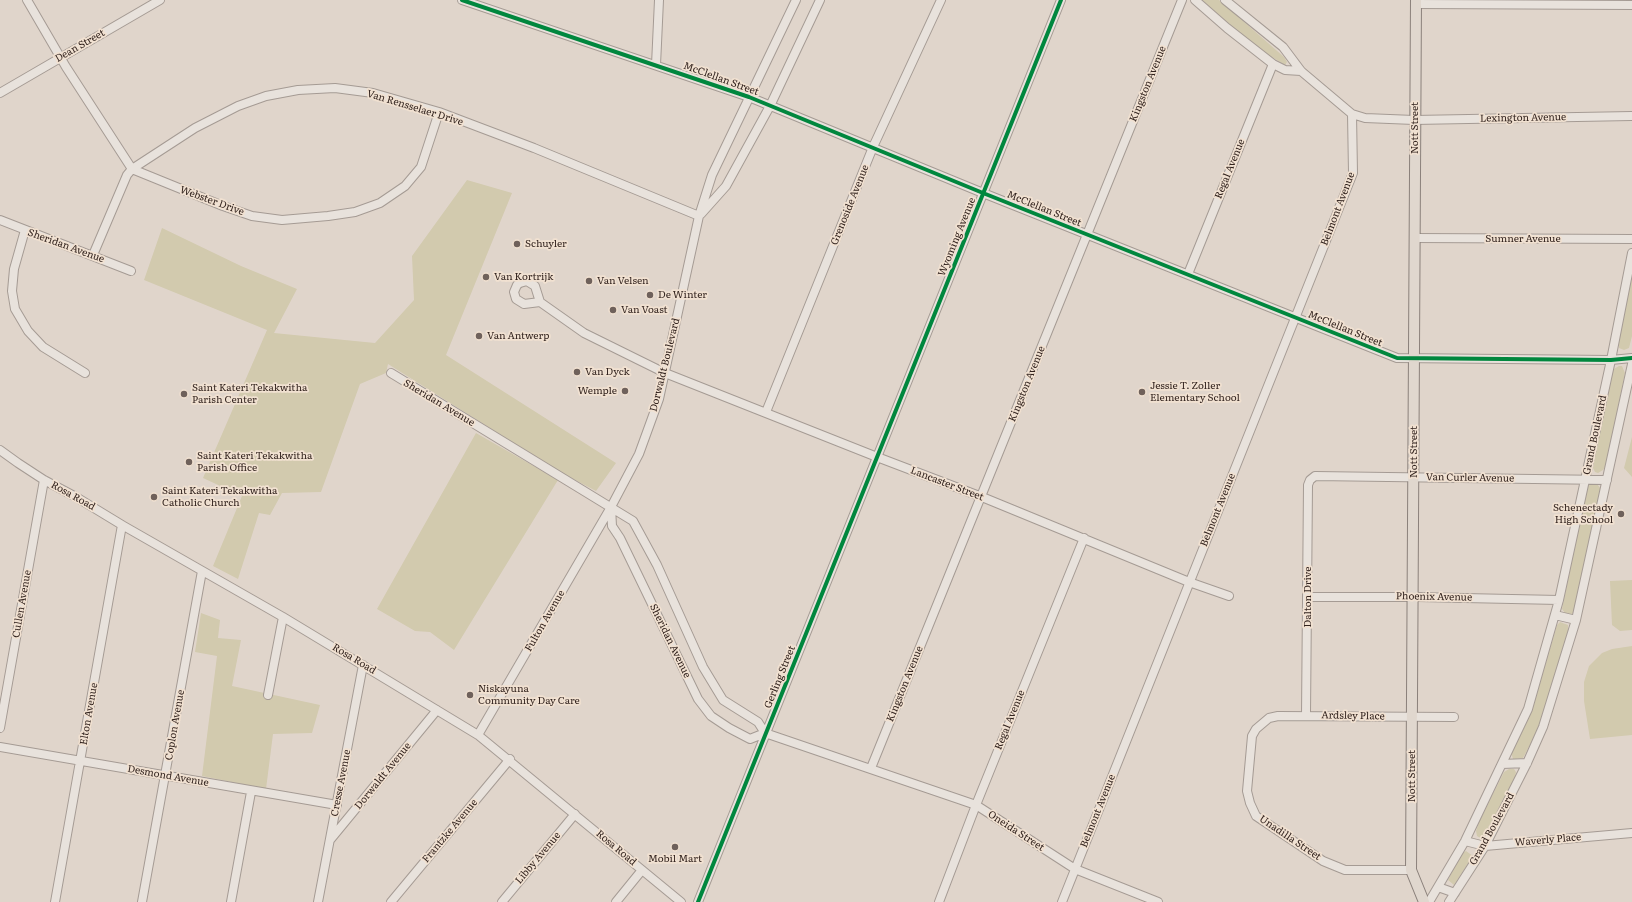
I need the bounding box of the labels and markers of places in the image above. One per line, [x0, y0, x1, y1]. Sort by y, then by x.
place label: Schuyler [525, 238, 567, 250]
marker: Schuyler [512, 239, 522, 249]
place label: Van Kortrijk [494, 271, 553, 283]
marker: Van Kortrijk [481, 272, 491, 282]
place label: Van Velsen [597, 275, 649, 287]
marker: Van Velsen [584, 276, 594, 286]
place label: De Winter [658, 289, 707, 301]
marker: De Winter [645, 290, 655, 300]
place label: Van Voast [621, 304, 668, 316]
marker: Van Voast [608, 305, 618, 315]
place label: Van Antwerp [487, 330, 549, 342]
marker: Van Antwerp [474, 331, 484, 341]
place label: Van Dyck [585, 366, 630, 378]
marker: Van Dyck [572, 367, 582, 377]
place label: Jessie T. Zoller Elementary School [1150, 380, 1240, 404]
place label: Saint Kateri Tekakwitha Parish Center [192, 382, 307, 406]
place label: Wemple [578, 385, 617, 397]
marker: Wemple [620, 386, 630, 396]
marker: Jessie T. Zoller Elementary School [1137, 387, 1147, 397]
marker: Saint Kateri Tekakwitha Parish Center [179, 389, 189, 399]
place label: Saint Kateri Tekakwitha Parish Office [197, 450, 312, 474]
marker: Saint Kateri Tekakwitha Parish Office [184, 457, 194, 467]
place label: Saint Kateri Tekakwitha Catholic Church [162, 485, 277, 508]
marker: Saint Kateri Tekakwitha Catholic Church [149, 492, 159, 502]
place label: Schenectady High School [1553, 502, 1613, 526]
marker: Schenectady High School [1616, 509, 1626, 519]
place label: Niskayuna Community Day Care [478, 683, 580, 706]
marker: Niskayuna Community Day Care [465, 690, 475, 700]
marker: Mobil Mart [670, 842, 680, 852]
place label: Mobil Mart [648, 853, 702, 865]

